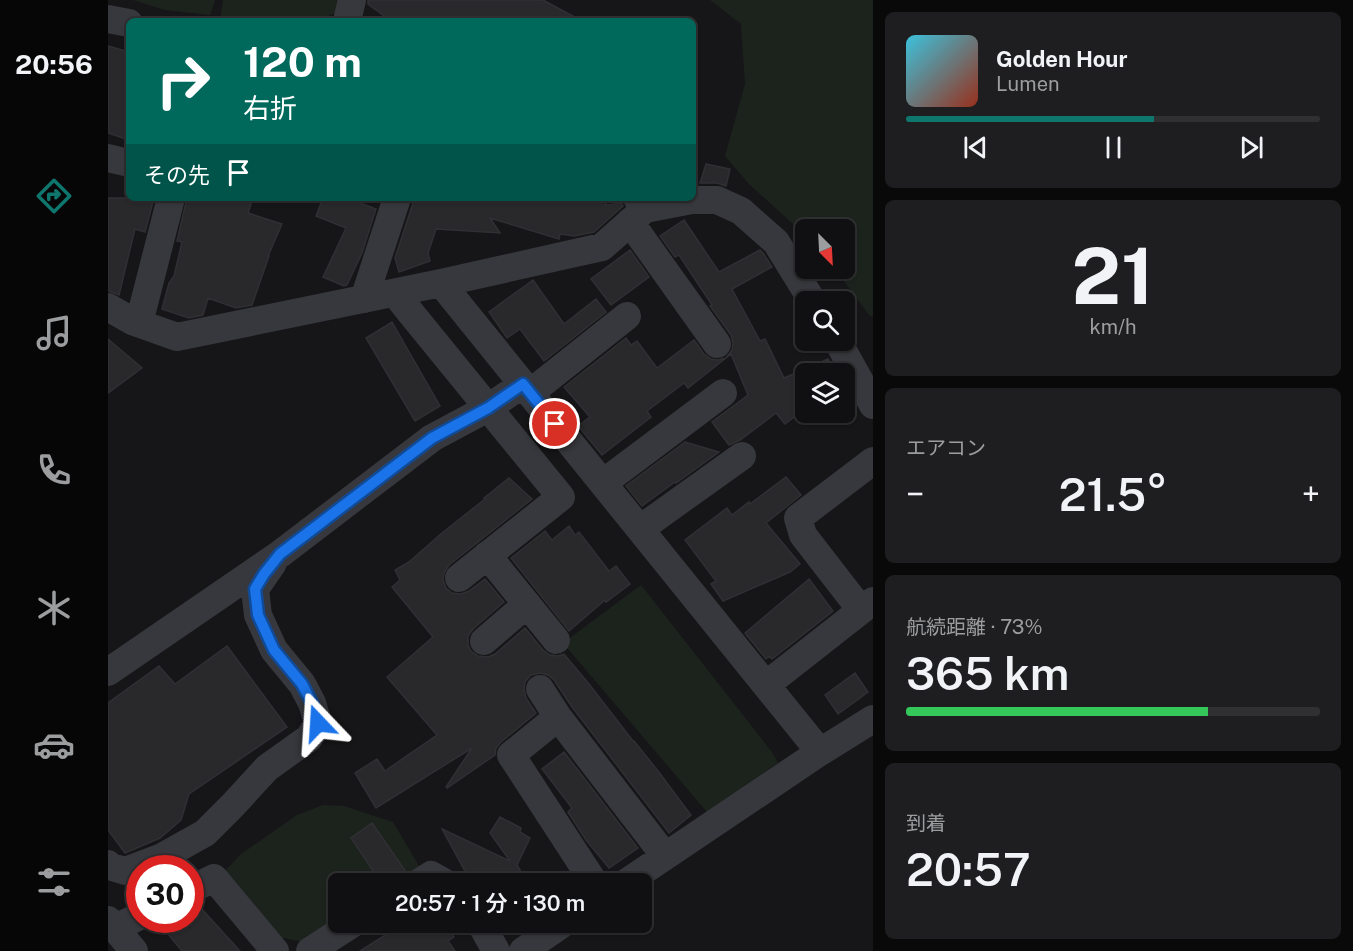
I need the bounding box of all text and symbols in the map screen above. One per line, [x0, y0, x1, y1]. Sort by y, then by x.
text: 120 m [243, 37, 362, 86]
icon: right [144, 42, 222, 120]
text: Golden Hour [996, 46, 1127, 72]
text: 20:56 [15, 48, 93, 80]
text: Lumen [996, 72, 1060, 96]
text: 右折 [243, 92, 297, 124]
icon: previous [959, 131, 992, 164]
icon: pause [1097, 131, 1130, 164]
icon: next [1235, 131, 1268, 164]
icon: arrive [222, 156, 255, 189]
text: その先 [144, 162, 210, 188]
icon: directions [33, 175, 75, 217]
north arrow [795, 219, 855, 279]
map controls [795, 219, 855, 423]
text: 21 [1072, 230, 1154, 322]
button: search [795, 291, 855, 351]
icon: music [33, 312, 75, 354]
text: km/h [1089, 315, 1137, 339]
button: layers [795, 363, 855, 423]
pin [529, 398, 580, 449]
icon: arrive [538, 407, 571, 440]
text: エアコン [906, 436, 986, 460]
icon: phone [33, 449, 75, 491]
text: 21.5° [1059, 468, 1167, 521]
text: − [906, 475, 924, 513]
text: + [1302, 475, 1320, 513]
icon: climate [33, 587, 75, 629]
text: 航続距離 · 73% [906, 615, 1042, 639]
text: 365 km [906, 647, 1069, 700]
position arrow [286, 691, 350, 755]
icon: car [33, 724, 75, 766]
text: 到着 [906, 811, 946, 835]
text: 20:57 [906, 843, 1031, 896]
speed limit sign: 30 [126, 855, 204, 933]
icon: filters [33, 861, 75, 903]
text: 20:57 · 1 分 · 130 m [395, 890, 585, 916]

